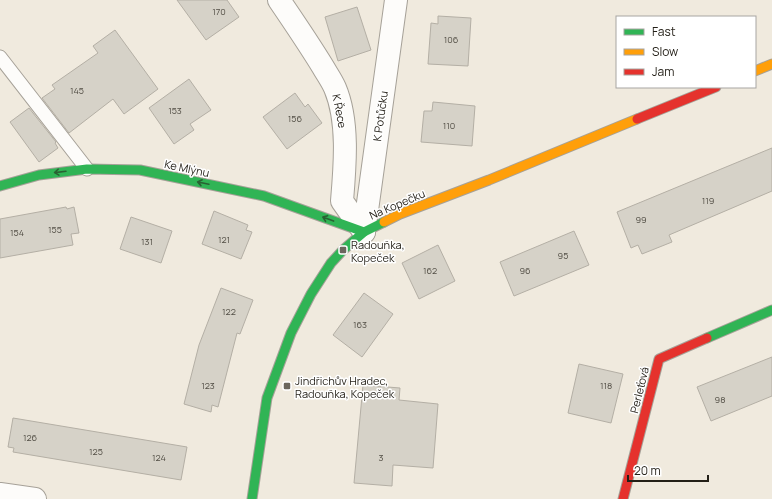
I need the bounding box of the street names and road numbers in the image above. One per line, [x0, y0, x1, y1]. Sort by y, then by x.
street label: K Potůčku [369, 90, 391, 142]
street label: K Řece [329, 93, 351, 130]
street label: Ke Mlýnu [163, 156, 211, 180]
street label: Na Kopečku [367, 185, 427, 223]
street label: Perleťová [626, 365, 652, 415]

